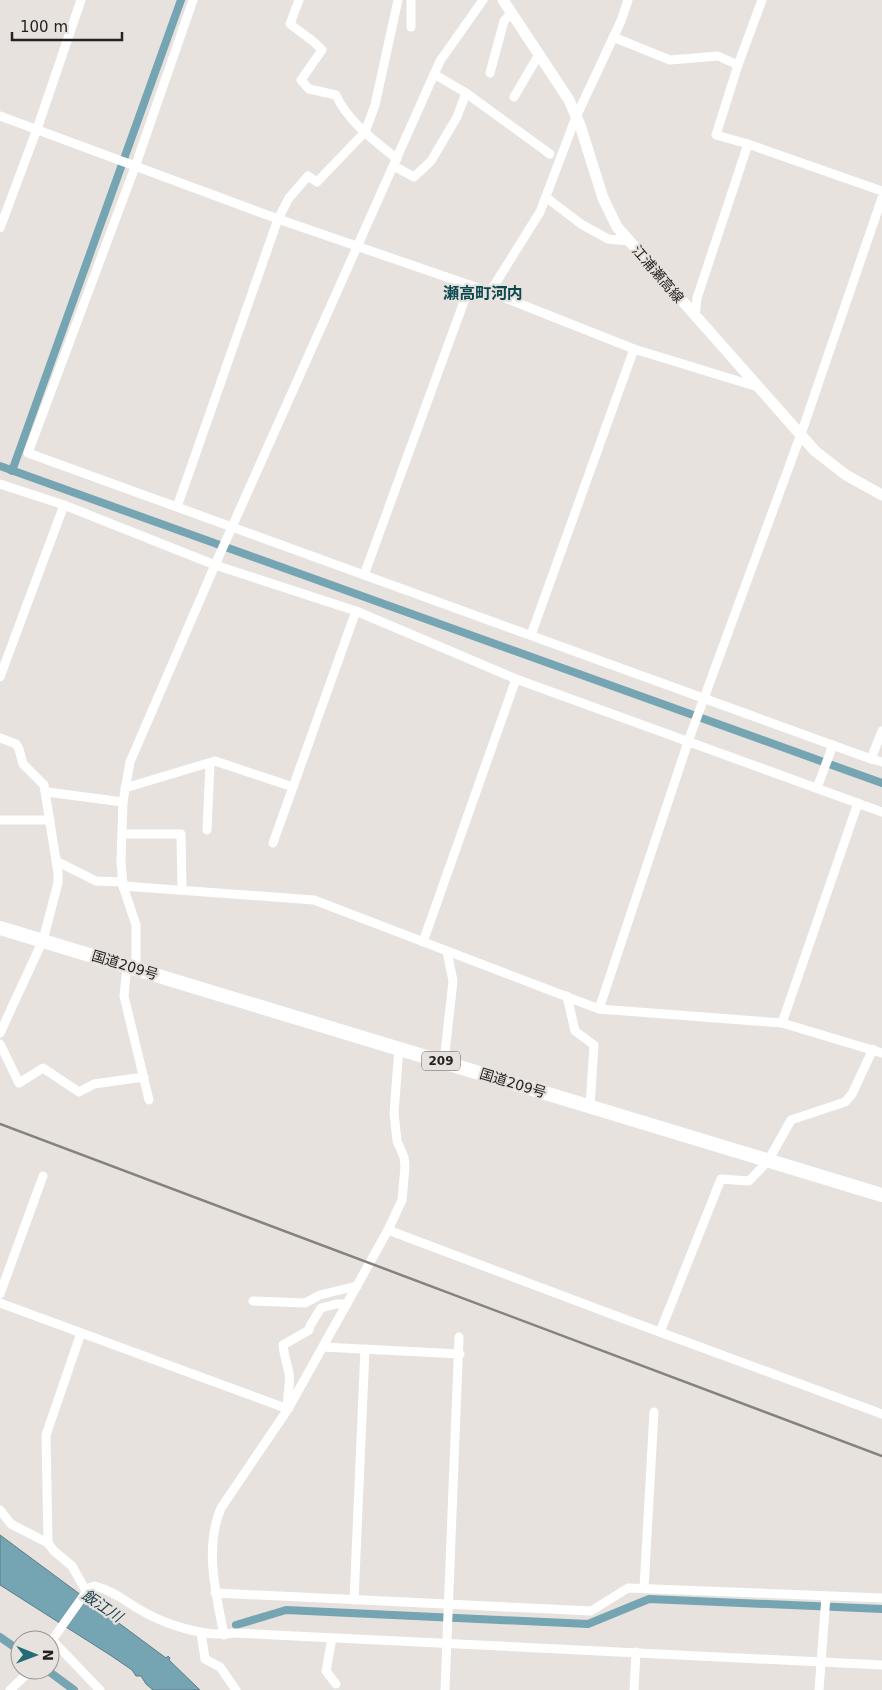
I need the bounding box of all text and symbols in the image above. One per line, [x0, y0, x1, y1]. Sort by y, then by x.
scale bar [12, 10, 122, 42]
text: 100 m [20, 18, 68, 36]
street label: 江浦瀬高線 [629, 242, 687, 306]
district label: 瀬高町河内 [443, 284, 523, 303]
street label: 国道209号 [90, 947, 160, 983]
road number: 209 [422, 1052, 460, 1070]
street label: 国道209号 [478, 1065, 548, 1101]
water label: 飯江川 [78, 1586, 127, 1627]
north arrow [10, 1630, 60, 1680]
text: N [40, 1649, 56, 1661]

